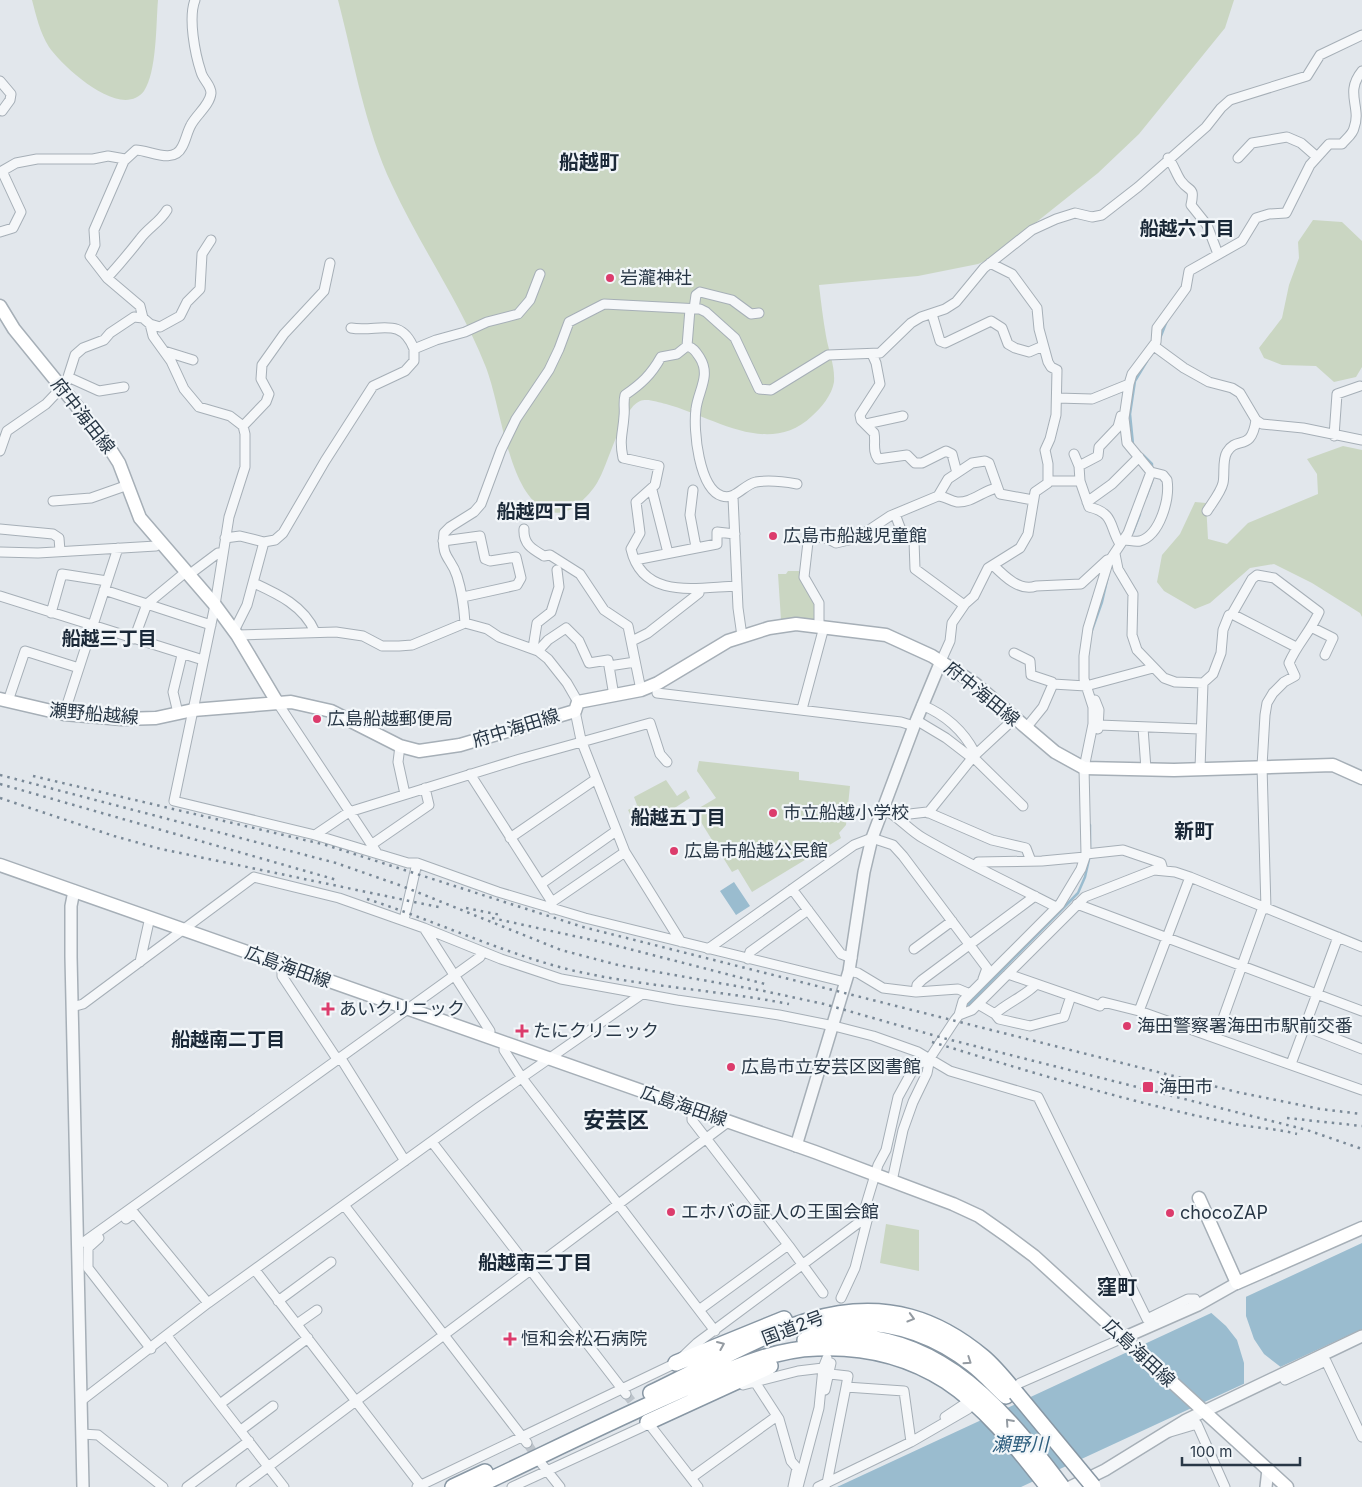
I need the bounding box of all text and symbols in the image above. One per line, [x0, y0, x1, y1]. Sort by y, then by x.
district label: 船越町 [559, 150, 619, 174]
district label: 船越六丁目 [1139, 217, 1235, 240]
place label: 岩瀧神社 [620, 267, 692, 288]
marker: 岩瀧神社 [604, 272, 616, 284]
street label: 府中海田線 [47, 374, 119, 458]
district label: 船越四丁目 [496, 500, 592, 523]
place label: 広島市船越児童館 [783, 525, 927, 546]
marker: 広島市船越児童館 [767, 530, 779, 542]
district label: 船越三丁目 [61, 627, 157, 650]
street label: 府中海田線 [941, 657, 1024, 730]
street label: 瀬野船越線 [48, 699, 140, 728]
street label: 府中海田線 [470, 704, 562, 751]
place label: 広島船越郵便局 [327, 708, 453, 729]
marker: 広島船越郵便局 [311, 713, 323, 725]
place label: 市立船越小学校 [783, 802, 909, 823]
district label: 船越五丁目 [630, 806, 726, 829]
marker: 市立船越小学校 [767, 807, 779, 819]
district label: 新町 [1174, 819, 1214, 843]
place label: 広島市船越公民館 [684, 840, 828, 861]
marker: 広島市船越公民館 [668, 845, 680, 857]
street label: 広島海田線 [242, 941, 334, 992]
place label: あいクリニック [339, 998, 465, 1019]
marker: あいクリニック [321, 1002, 335, 1016]
place label: 海田警察署海田市駅前交番 [1137, 1015, 1353, 1036]
place label: たにクリニック [533, 1020, 659, 1041]
marker: 海田警察署海田市駅前交番 [1121, 1020, 1133, 1032]
marker: たにクリニック [515, 1024, 529, 1038]
district label: 船越南二丁目 [171, 1028, 285, 1051]
place label: 広島市立安芸区図書館 [741, 1056, 921, 1077]
marker: 広島市立安芸区図書館 [725, 1061, 737, 1073]
place label: 海田市 [1159, 1076, 1213, 1097]
marker: 海田市 [1141, 1080, 1155, 1094]
street label: 広島海田線 [638, 1081, 730, 1130]
district label: 安芸区 [583, 1107, 649, 1133]
place label: エホバの証人の王国会館 [681, 1201, 879, 1222]
place label: chocoZAP [1180, 1202, 1268, 1223]
marker: エホバの証人の王国会館 [665, 1206, 677, 1218]
marker: chocoZAP [1164, 1207, 1176, 1219]
district label: 船越南三丁目 [478, 1251, 592, 1274]
district label: 窪町 [1097, 1275, 1137, 1299]
street label: 国道2号 [759, 1306, 827, 1349]
one-way arrow [906, 1313, 914, 1323]
street label: 広島海田線 [1099, 1314, 1179, 1391]
place label: 恒和会松石病院 [521, 1328, 647, 1349]
marker: 恒和会松石病院 [503, 1332, 517, 1346]
one-way arrow [717, 1340, 725, 1350]
one-way arrow [962, 1355, 971, 1365]
one-way arrow [1007, 1419, 1015, 1428]
water label: 瀬野川 [991, 1433, 1050, 1456]
scale bar [1182, 1434, 1300, 1466]
text: 100 m [1190, 1442, 1232, 1461]

